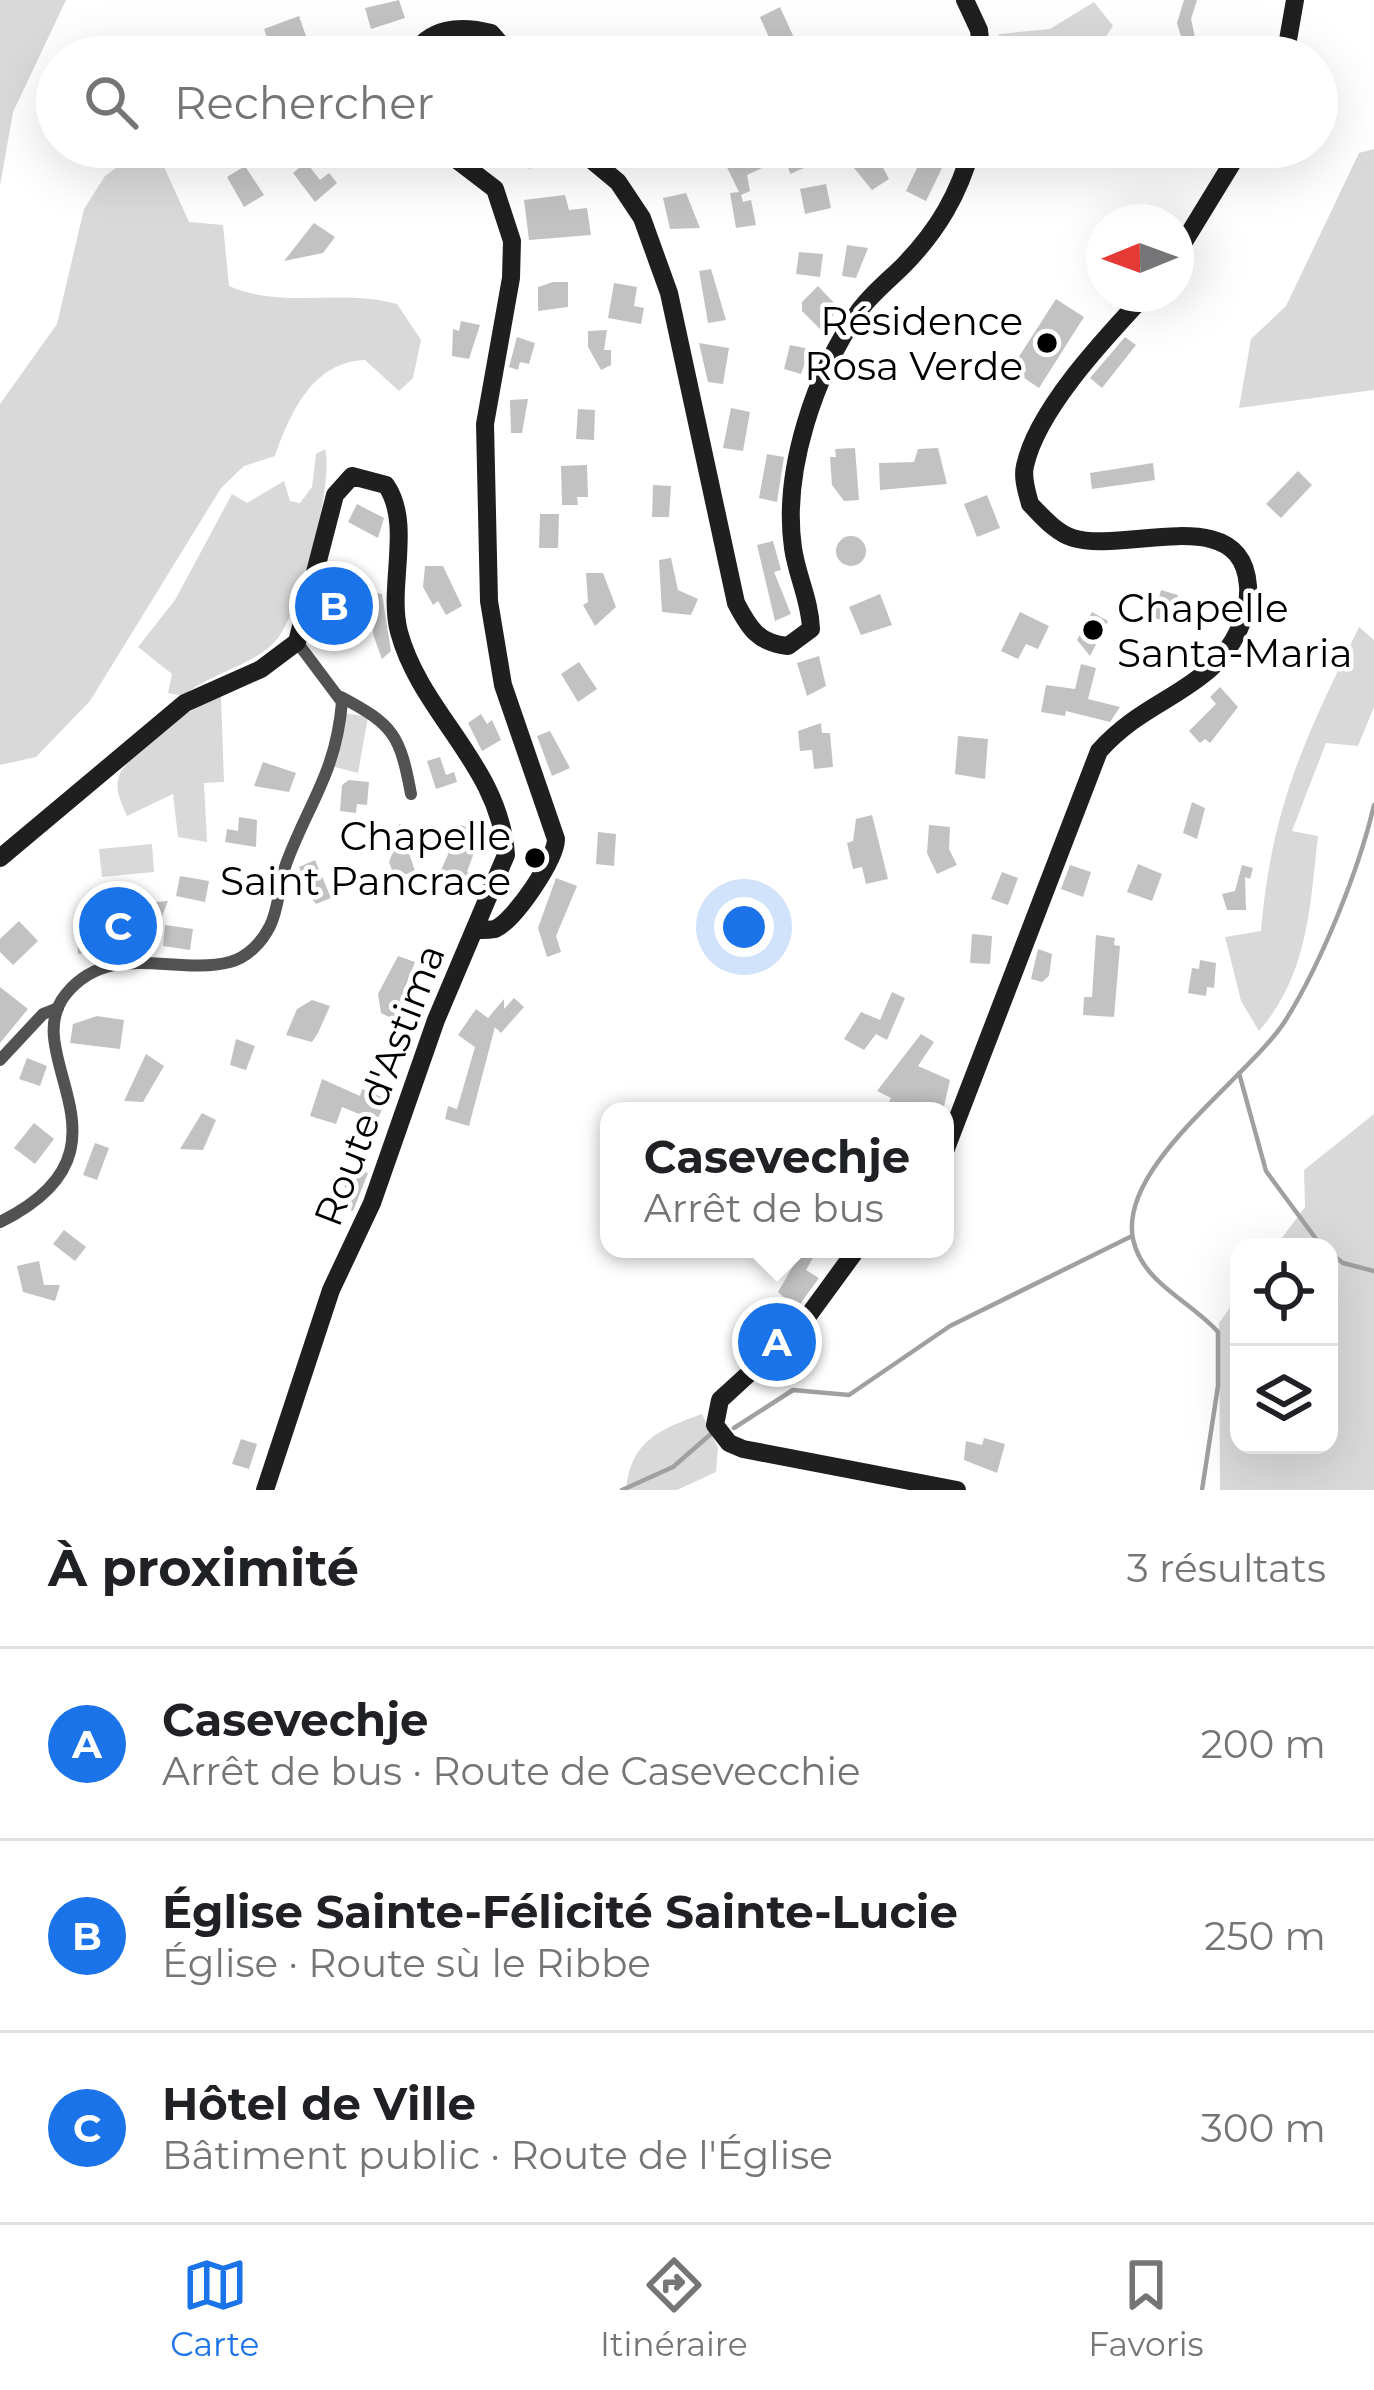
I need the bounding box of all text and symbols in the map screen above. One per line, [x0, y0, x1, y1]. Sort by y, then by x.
search box [36, 36, 1338, 168]
icon: search [78, 69, 144, 135]
text: Rechercher [174, 75, 434, 130]
north arrow [1086, 204, 1194, 312]
place label: Résidence Rosa Verde [804, 297, 1023, 390]
marker: Résidence Rosa Verde [1034, 330, 1060, 356]
pin: B [295, 561, 373, 651]
place label: Chapelle Santa-Maria [1117, 584, 1352, 677]
marker: Chapelle Santa-Maria [1080, 617, 1106, 643]
place label: Chapelle Saint Pancrace [220, 812, 511, 905]
marker: Chapelle Saint Pancrace [522, 845, 548, 871]
pin: C [79, 881, 157, 971]
your location [714, 897, 774, 957]
street label: Route d'Astima [303, 937, 455, 1233]
popup [600, 1102, 954, 1258]
text: Casevechje [644, 1129, 910, 1184]
text: Arrêt de bus [644, 1184, 884, 1232]
map controls [1230, 1238, 1338, 1454]
button: locate [1230, 1238, 1338, 1346]
pin: A [738, 1297, 816, 1387]
button: layers [1230, 1346, 1338, 1454]
text: À proximité [48, 1537, 359, 1599]
text: 3 résultats [1127, 1544, 1326, 1592]
text: Casevechje [162, 1692, 428, 1747]
text: A [72, 1720, 102, 1768]
text: 200 m [1201, 1720, 1326, 1768]
text: Arrêt de bus · Route de Casevecchie [162, 1747, 861, 1795]
text: Église Sainte-Félicité Sainte-Lucie [162, 1884, 958, 1939]
text: B [72, 1912, 102, 1960]
text: 250 m [1204, 1912, 1326, 1960]
text: Église · Route sù le Ribbe [162, 1939, 651, 1987]
text: Hôtel de Ville [162, 2076, 476, 2131]
text: C [73, 2104, 101, 2152]
text: 300 m [1201, 2104, 1326, 2152]
text: Bâtiment public · Route de l'Église [162, 2131, 833, 2179]
tab: Carte [170, 2252, 259, 2364]
tab: Itinéraire [600, 2252, 748, 2364]
tab: Favoris [1088, 2252, 1204, 2364]

